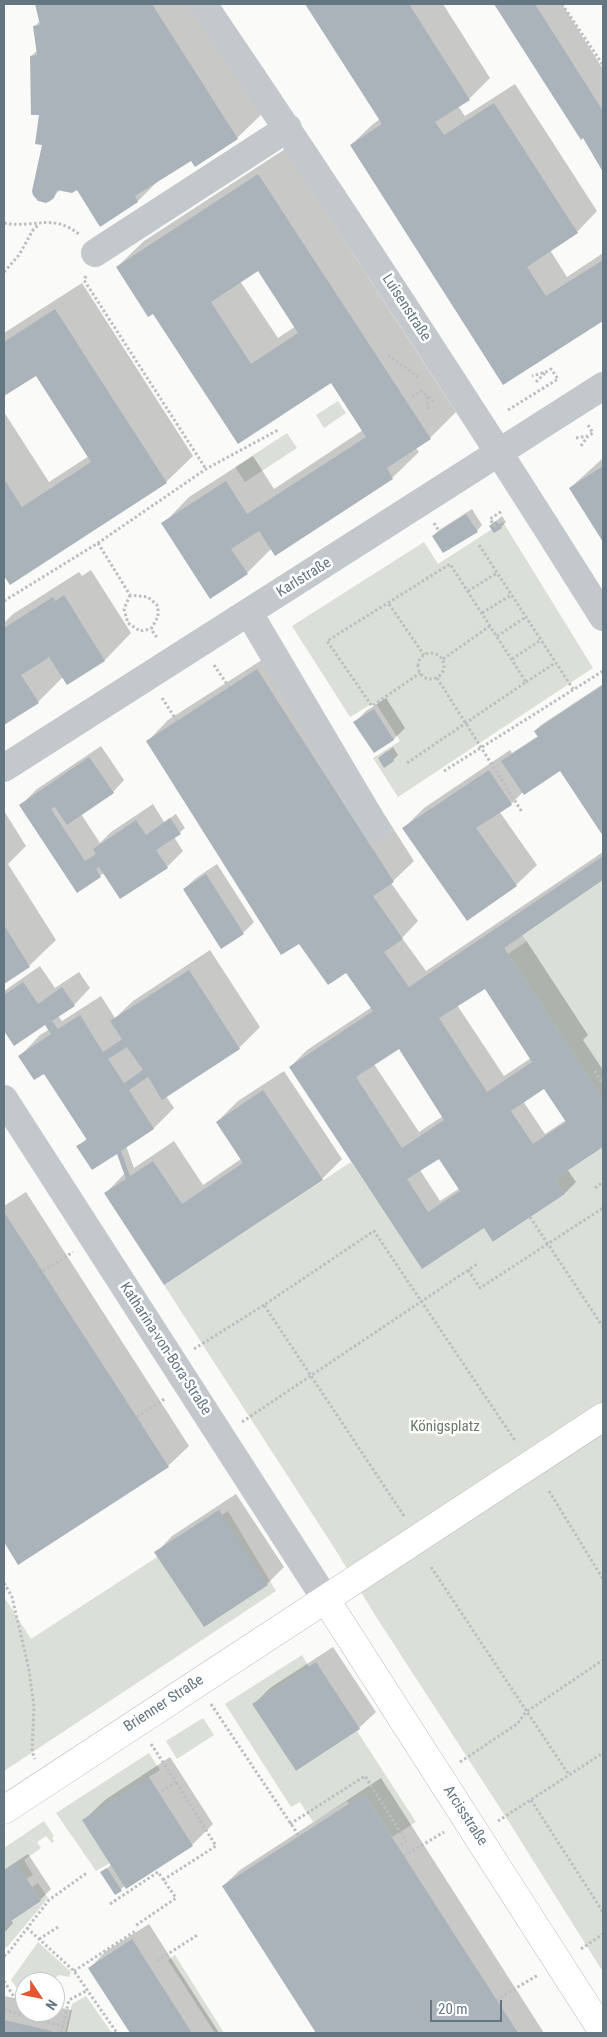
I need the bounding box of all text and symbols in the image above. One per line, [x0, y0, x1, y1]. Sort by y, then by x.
street label: Luisenstraße [378, 271, 434, 345]
street label: Karlstraße [273, 554, 335, 602]
street label: Katharina-von-Bora-Straße [115, 1279, 215, 1419]
park label: Königsplatz [410, 1418, 480, 1436]
street label: Brienner Straße [121, 1672, 207, 1736]
street label: Arcisstraße [439, 1783, 491, 1849]
north arrow [15, 1972, 65, 2022]
scale bar [432, 1990, 504, 2022]
text: N [43, 1997, 61, 2013]
text: 20 m [438, 2000, 468, 2018]

